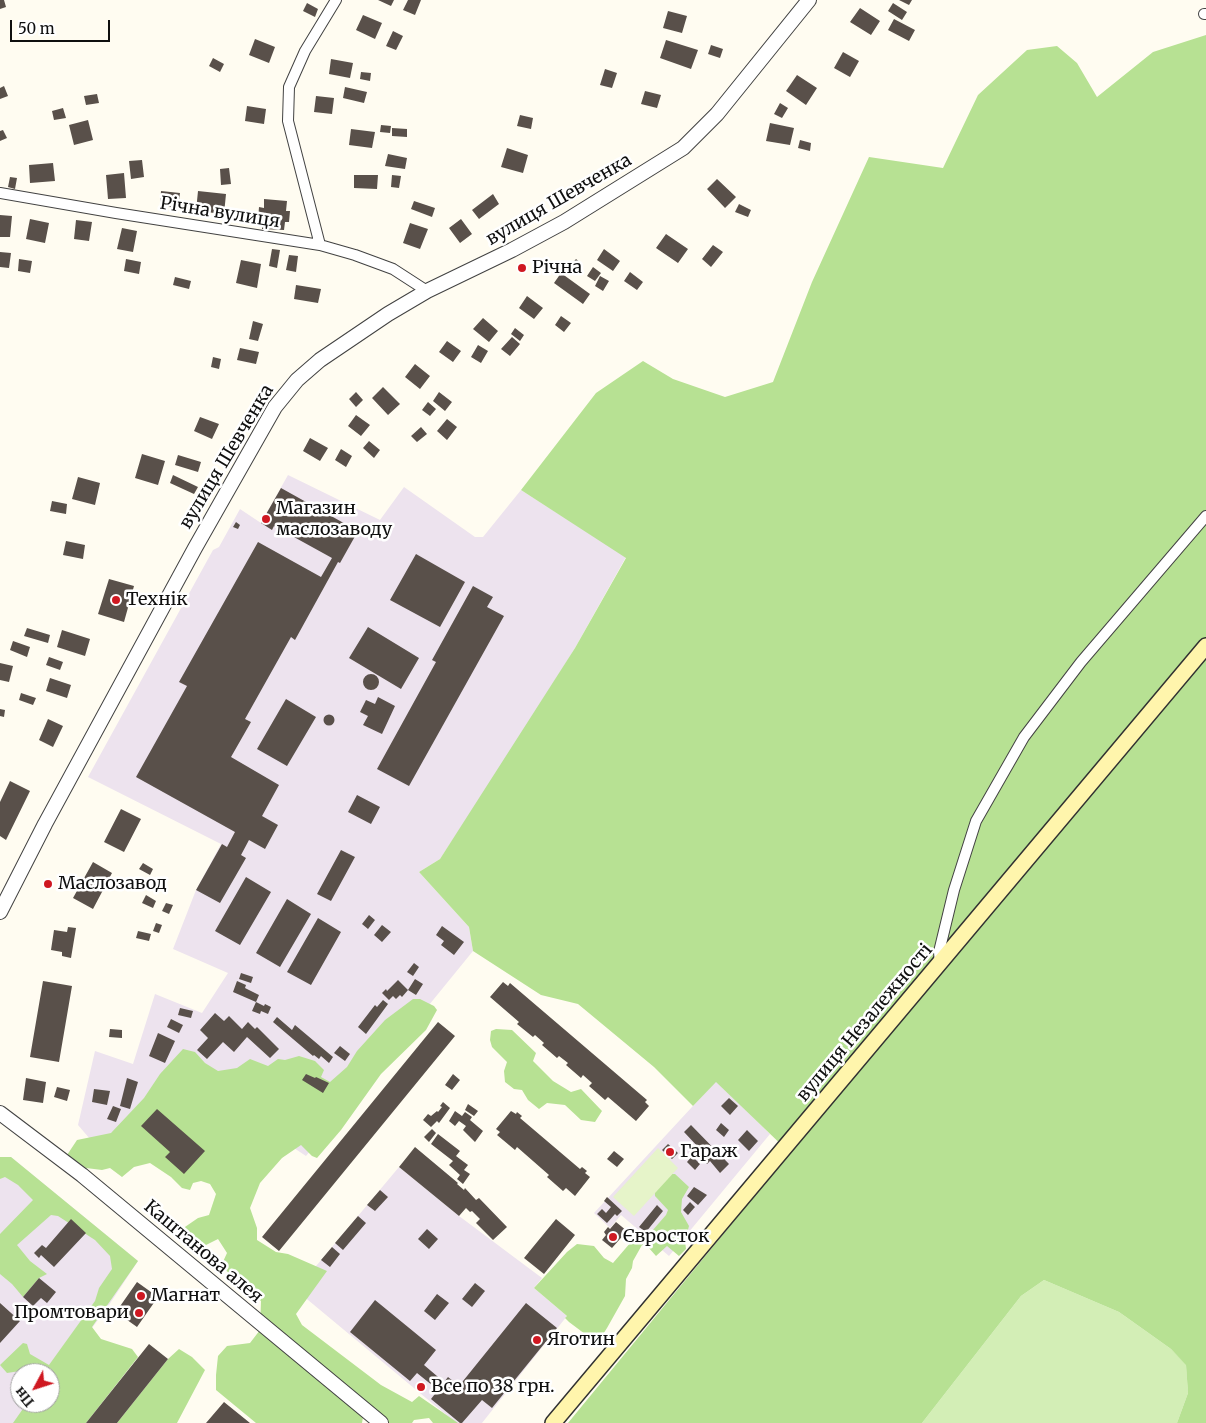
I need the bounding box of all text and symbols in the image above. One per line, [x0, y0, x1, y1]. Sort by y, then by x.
scale bar [12, 10, 112, 42]
text: 50 m [18, 19, 55, 38]
street label: вулиця Шевченка [483, 150, 635, 250]
street label: Річна вулиця [158, 193, 282, 233]
place label: Річна [532, 257, 582, 279]
marker: Річна [516, 262, 528, 274]
street label: вулиця Шевченка [175, 381, 279, 533]
place label: Магазин маслозаводу [276, 498, 392, 540]
marker: Магазин маслозаводу [260, 513, 272, 525]
place label: Технік [126, 589, 188, 611]
marker: Технік [110, 594, 122, 606]
place label: Маслозавод [58, 873, 167, 895]
marker: Маслозавод [42, 878, 54, 890]
street label: вулиця Незалежності [793, 940, 937, 1106]
place label: Гараж [680, 1141, 738, 1163]
marker: Гараж [664, 1146, 676, 1158]
street label: Каштанова алея [139, 1196, 267, 1308]
place label: Євросток [623, 1226, 709, 1248]
marker: Євросток [607, 1231, 619, 1243]
place label: Магнат [151, 1285, 220, 1307]
marker: Магнат [135, 1290, 147, 1302]
place label: Промтовари [14, 1302, 129, 1324]
marker: Промтовари [133, 1307, 145, 1319]
place label: Яготин [547, 1329, 615, 1351]
marker: Яготин [531, 1334, 543, 1346]
north arrow [10, 1363, 60, 1413]
place label: Все по 38 грн. [431, 1376, 555, 1398]
marker: Все по 38 грн. [415, 1381, 427, 1393]
text: Пн [11, 1383, 38, 1411]

